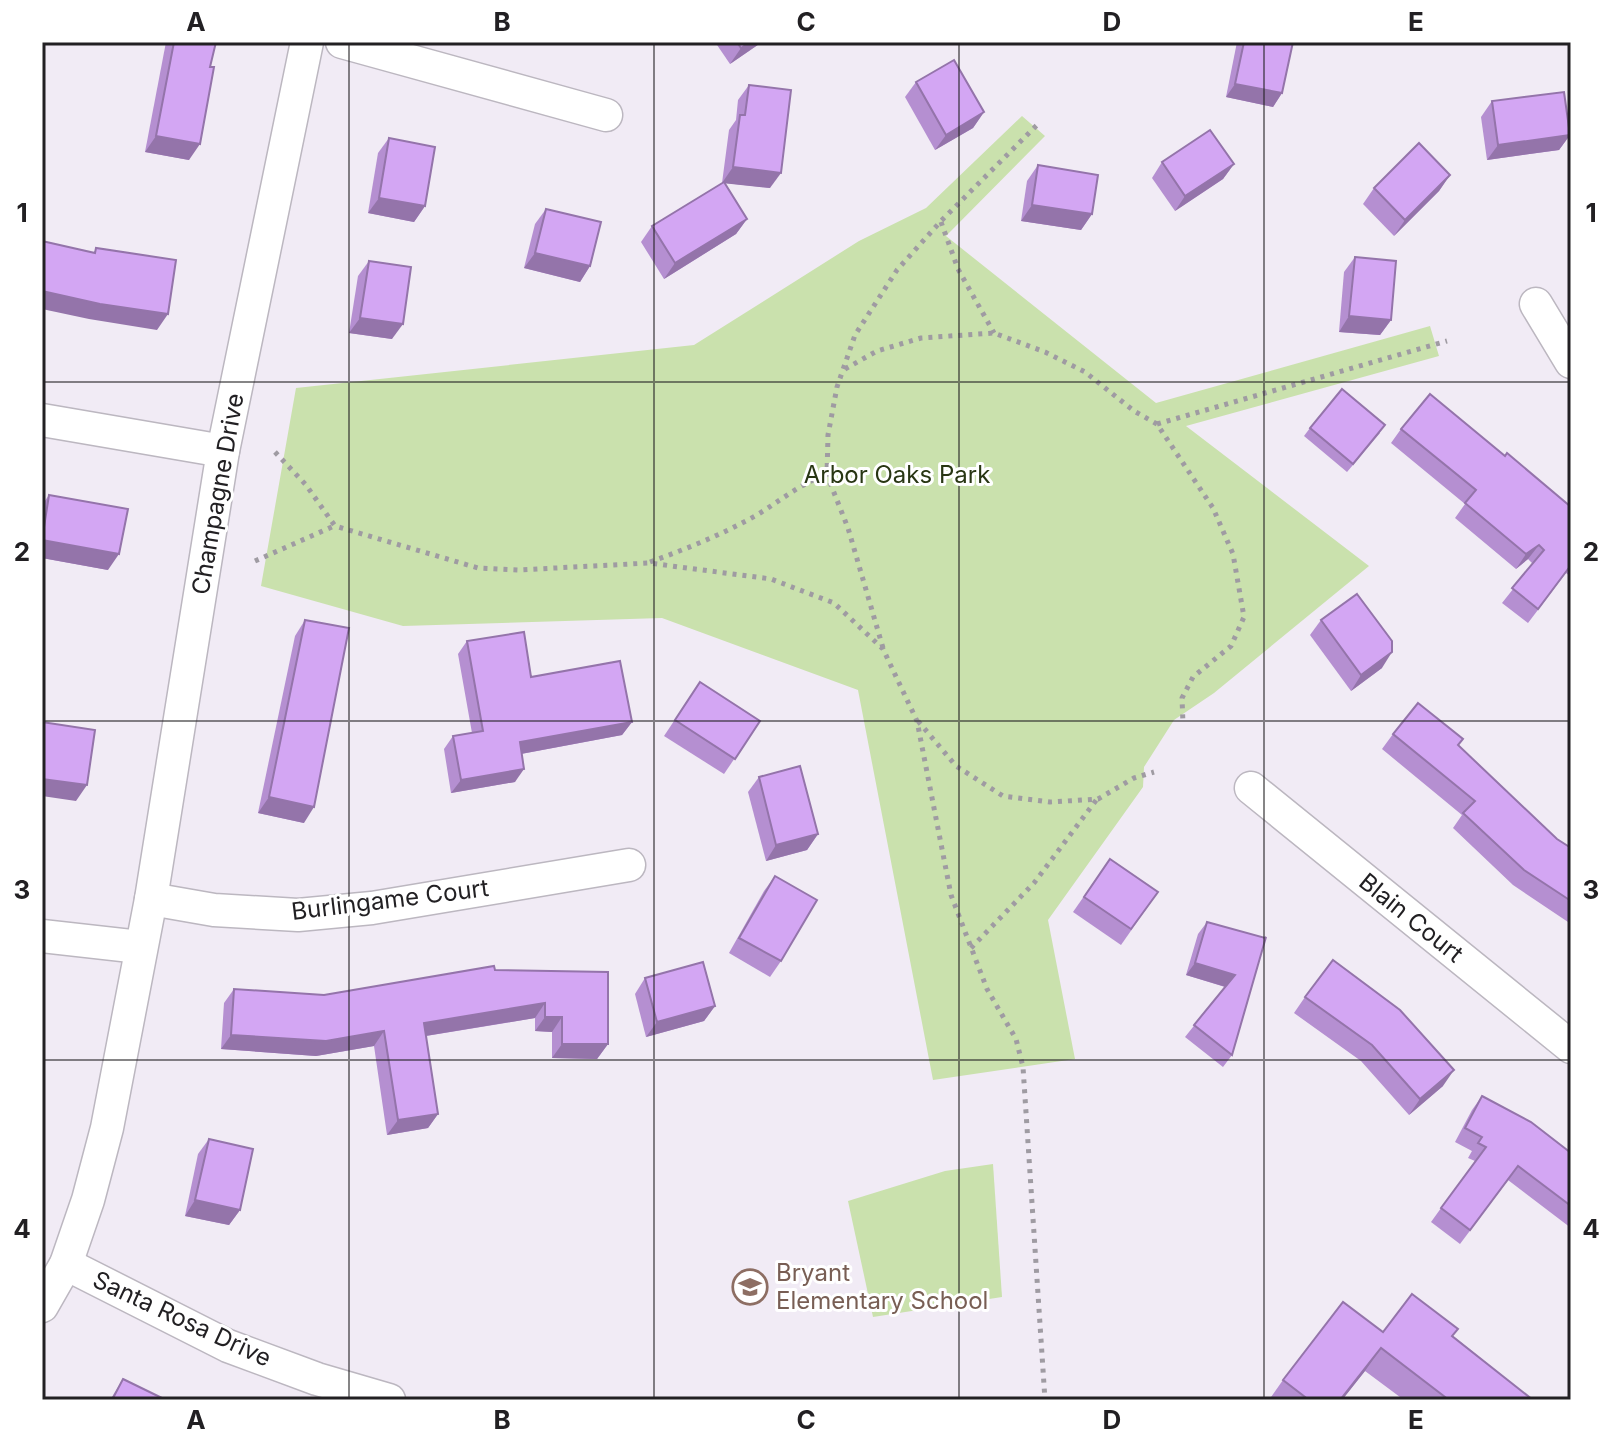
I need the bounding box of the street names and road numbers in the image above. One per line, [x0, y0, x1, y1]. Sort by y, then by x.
street label: Champagne Drive [186, 391, 249, 597]
street label: Blain Court [1354, 867, 1469, 968]
street label: Burlingame Court [290, 873, 490, 926]
street label: Santa Rosa Drive [89, 1265, 276, 1373]

